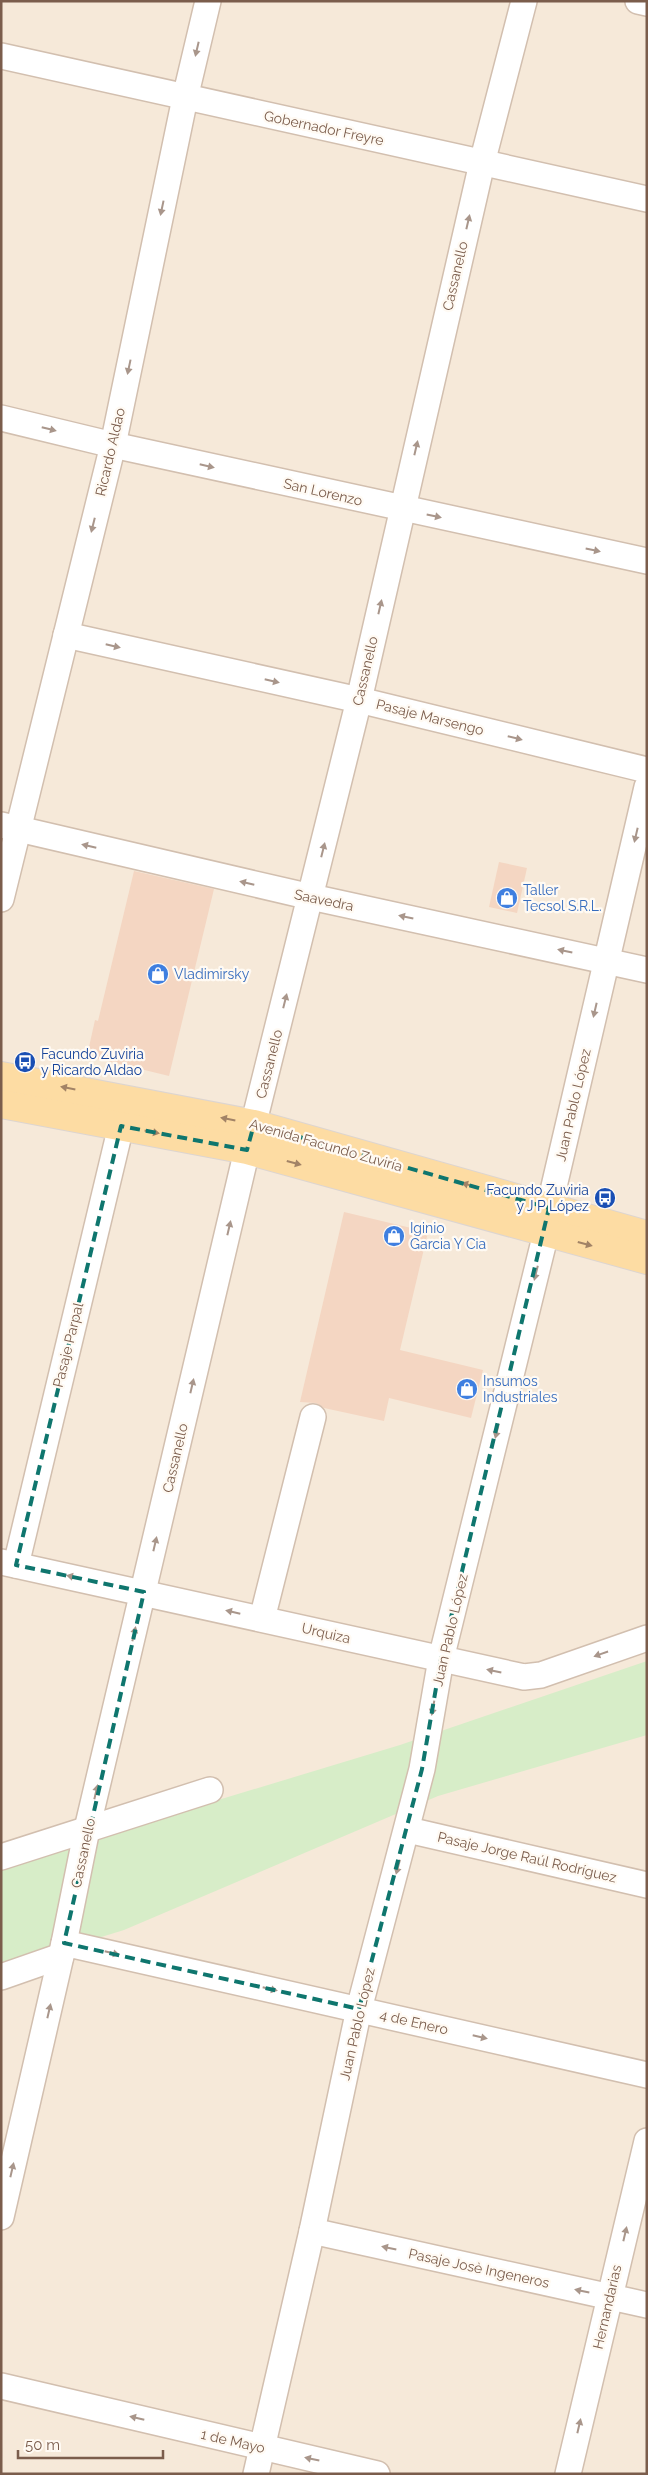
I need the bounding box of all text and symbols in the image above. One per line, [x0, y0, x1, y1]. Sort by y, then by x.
one-way arrow [193, 41, 201, 56]
street label: Gobernador Freyre [263, 107, 385, 149]
one-way arrow [158, 200, 166, 215]
one-way arrow [464, 214, 472, 229]
street label: Cassanello [439, 240, 471, 312]
one-way arrow [125, 359, 133, 374]
street label: Ricardo Aldao [92, 406, 128, 498]
one-way arrow [41, 425, 56, 433]
one-way arrow [412, 441, 420, 456]
one-way arrow [199, 462, 214, 470]
street label: San Lorenzo [282, 475, 364, 509]
one-way arrow [426, 513, 442, 521]
one-way arrow [89, 517, 97, 532]
one-way arrow [585, 546, 600, 554]
one-way arrow [376, 599, 384, 614]
street label: Cassanello [349, 635, 381, 707]
one-way arrow [106, 642, 122, 650]
one-way arrow [264, 677, 279, 685]
street label: Pasaje Marsengo [374, 696, 486, 738]
one-way arrow [508, 734, 523, 742]
one-way arrow [632, 827, 640, 842]
one-way arrow [82, 842, 97, 850]
one-way arrow [319, 842, 327, 857]
one-way arrow [240, 879, 255, 887]
place label: Taller Tecsol S.R.L. [523, 882, 602, 914]
street label: Saavedra [293, 886, 355, 914]
shop icon: Taller Tecsol S.R.L. [495, 886, 519, 910]
one-way arrow [399, 913, 414, 921]
one-way arrow [557, 946, 573, 954]
shop icon: Vladimirsky [146, 962, 170, 986]
place label: Vladimirsky [174, 966, 250, 982]
one-way arrow [281, 994, 289, 1009]
one-way arrow [591, 1002, 599, 1017]
street label: Cassanello [253, 1028, 285, 1100]
place label: Facundo Zuviria y Ricardo Aldao [41, 1046, 144, 1078]
street label: Juan Pablo López [552, 1047, 594, 1163]
bus stop icon: Facundo Zuviria y Ricardo Aldao [13, 1050, 37, 1074]
one-way arrow [60, 1084, 76, 1092]
one-way arrow [220, 1114, 236, 1122]
street label: Avenida Facundo Zuviría [248, 1115, 404, 1175]
one-way arrow [145, 1128, 161, 1136]
one-way arrow [286, 1160, 301, 1168]
one-way arrow [461, 1181, 476, 1189]
place label: Facundo Zuviria y J P López [486, 1182, 589, 1214]
bus stop icon: Facundo Zuviria y J P López [593, 1186, 617, 1210]
one-way arrow [225, 1220, 233, 1235]
place label: Iginio Garcia Y Cia [410, 1220, 486, 1252]
shop icon: Iginio Garcia Y Cia [382, 1224, 406, 1248]
one-way arrow [578, 1240, 593, 1248]
one-way arrow [532, 1265, 540, 1280]
street label: Pasaje Parpal [50, 1301, 86, 1389]
place label: Insumos Industriales [483, 1373, 558, 1405]
shop icon: Insumos Industriales [455, 1377, 479, 1401]
one-way arrow [188, 1379, 196, 1394]
street label: Cassanello [159, 1422, 191, 1494]
one-way arrow [493, 1423, 501, 1438]
one-way arrow [151, 1537, 159, 1552]
street label: Juan Pablo López [429, 1572, 471, 1688]
one-way arrow [66, 1573, 81, 1581]
one-way arrow [225, 1608, 240, 1616]
street label: Urquiza [300, 1620, 352, 1646]
one-way arrow [130, 1627, 138, 1642]
one-way arrow [593, 1650, 608, 1658]
one-way arrow [486, 1667, 501, 1675]
one-way arrow [429, 1701, 437, 1717]
one-way arrow [92, 1785, 100, 1800]
street label: Cassanello [68, 1817, 98, 1889]
street label: Pasaje Jorge Raúl Rodríguez [436, 1829, 618, 1885]
one-way arrow [393, 1859, 401, 1874]
one-way arrow [104, 1949, 119, 1957]
street label: Juan Pablo López [336, 1966, 378, 2082]
one-way arrow [263, 1985, 278, 1993]
one-way arrow [45, 2004, 53, 2019]
street label: 4 de Enero [378, 2006, 450, 2038]
one-way arrow [473, 2033, 488, 2041]
one-way arrow [8, 2162, 16, 2177]
one-way arrow [621, 2226, 629, 2242]
one-way arrow [382, 2244, 397, 2252]
street label: Pasaje Josè Ingeneros [407, 2245, 551, 2291]
street label: Hernandarias [590, 2263, 625, 2351]
one-way arrow [575, 2287, 590, 2295]
one-way arrow [129, 2414, 144, 2422]
one-way arrow [575, 2419, 583, 2434]
street label: 1 de Mayo [199, 2426, 267, 2456]
scale bar [18, 2428, 162, 2460]
text: 50 m [25, 2436, 60, 2454]
one-way arrow [304, 2455, 320, 2463]

